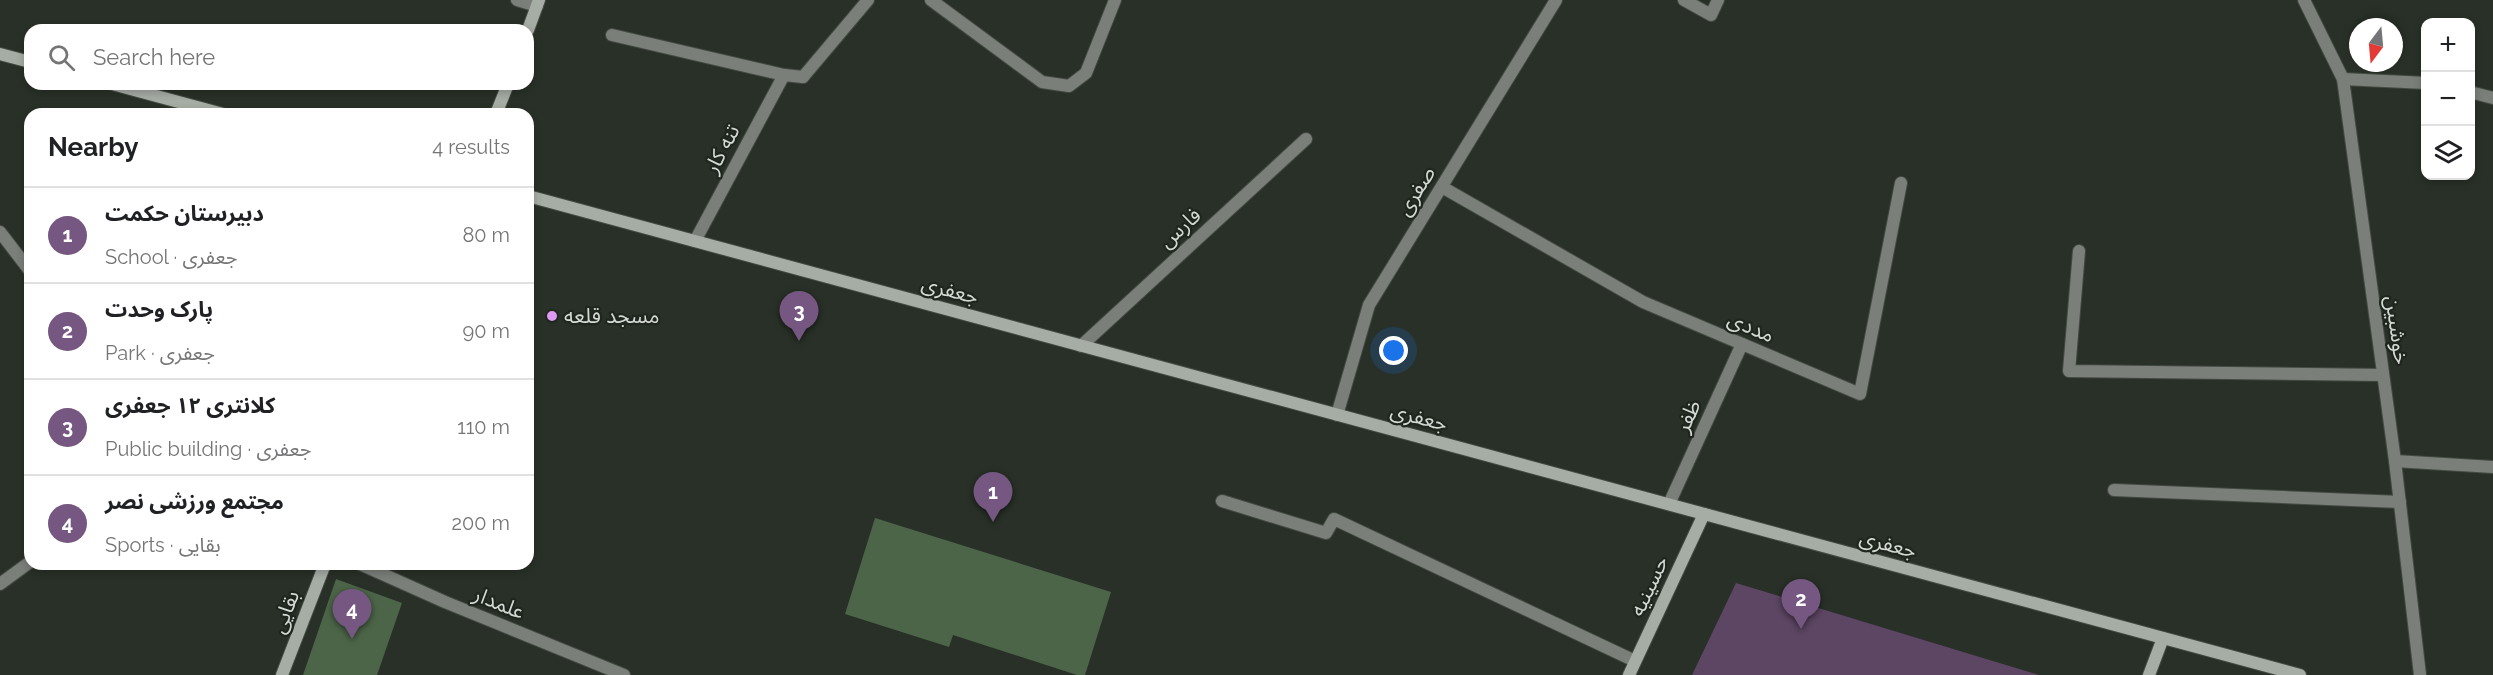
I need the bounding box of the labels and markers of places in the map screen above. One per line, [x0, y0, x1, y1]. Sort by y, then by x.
pin: 3 [780, 292, 818, 341]
place label: مسجد قلعه [564, 303, 660, 328]
marker: مسجد قلعه [545, 309, 559, 323]
pin: 1 [974, 472, 1012, 522]
pin: 2 [1782, 580, 1820, 629]
pin: 4 [332, 590, 372, 639]

